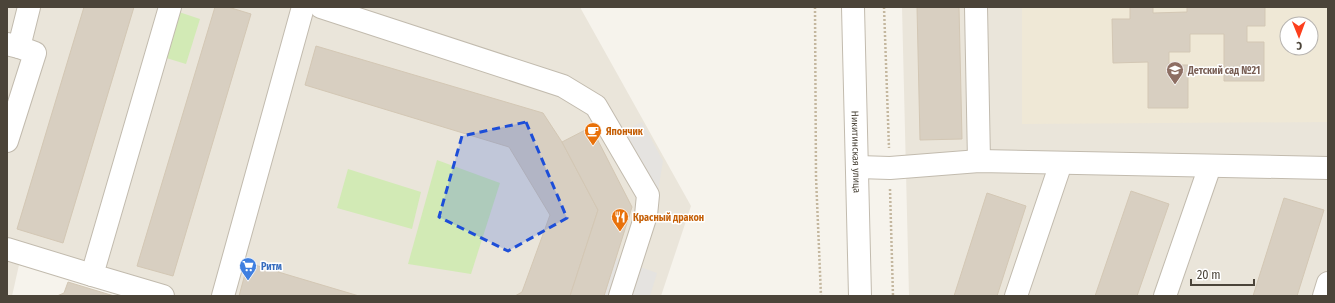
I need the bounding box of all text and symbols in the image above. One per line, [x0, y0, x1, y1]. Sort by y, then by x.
north arrow [1279, 16, 1319, 56]
text: С [1296, 39, 1302, 52]
school or university icon: Детский сад №21 [1165, 60, 1185, 85]
place label: Детский сад №21 [1187, 65, 1260, 77]
street label: Никитинская улица [849, 111, 863, 193]
cafe icon: Япончик [583, 121, 603, 146]
place label: Япончик [606, 126, 644, 138]
restaurant icon: Красный дракон [610, 207, 630, 232]
place label: Красный дракон [633, 212, 704, 224]
supermarket icon: Ритм [238, 256, 258, 281]
place label: Ритм [261, 261, 282, 273]
scale bar [1191, 261, 1254, 287]
text: 20 m [1197, 268, 1221, 282]

